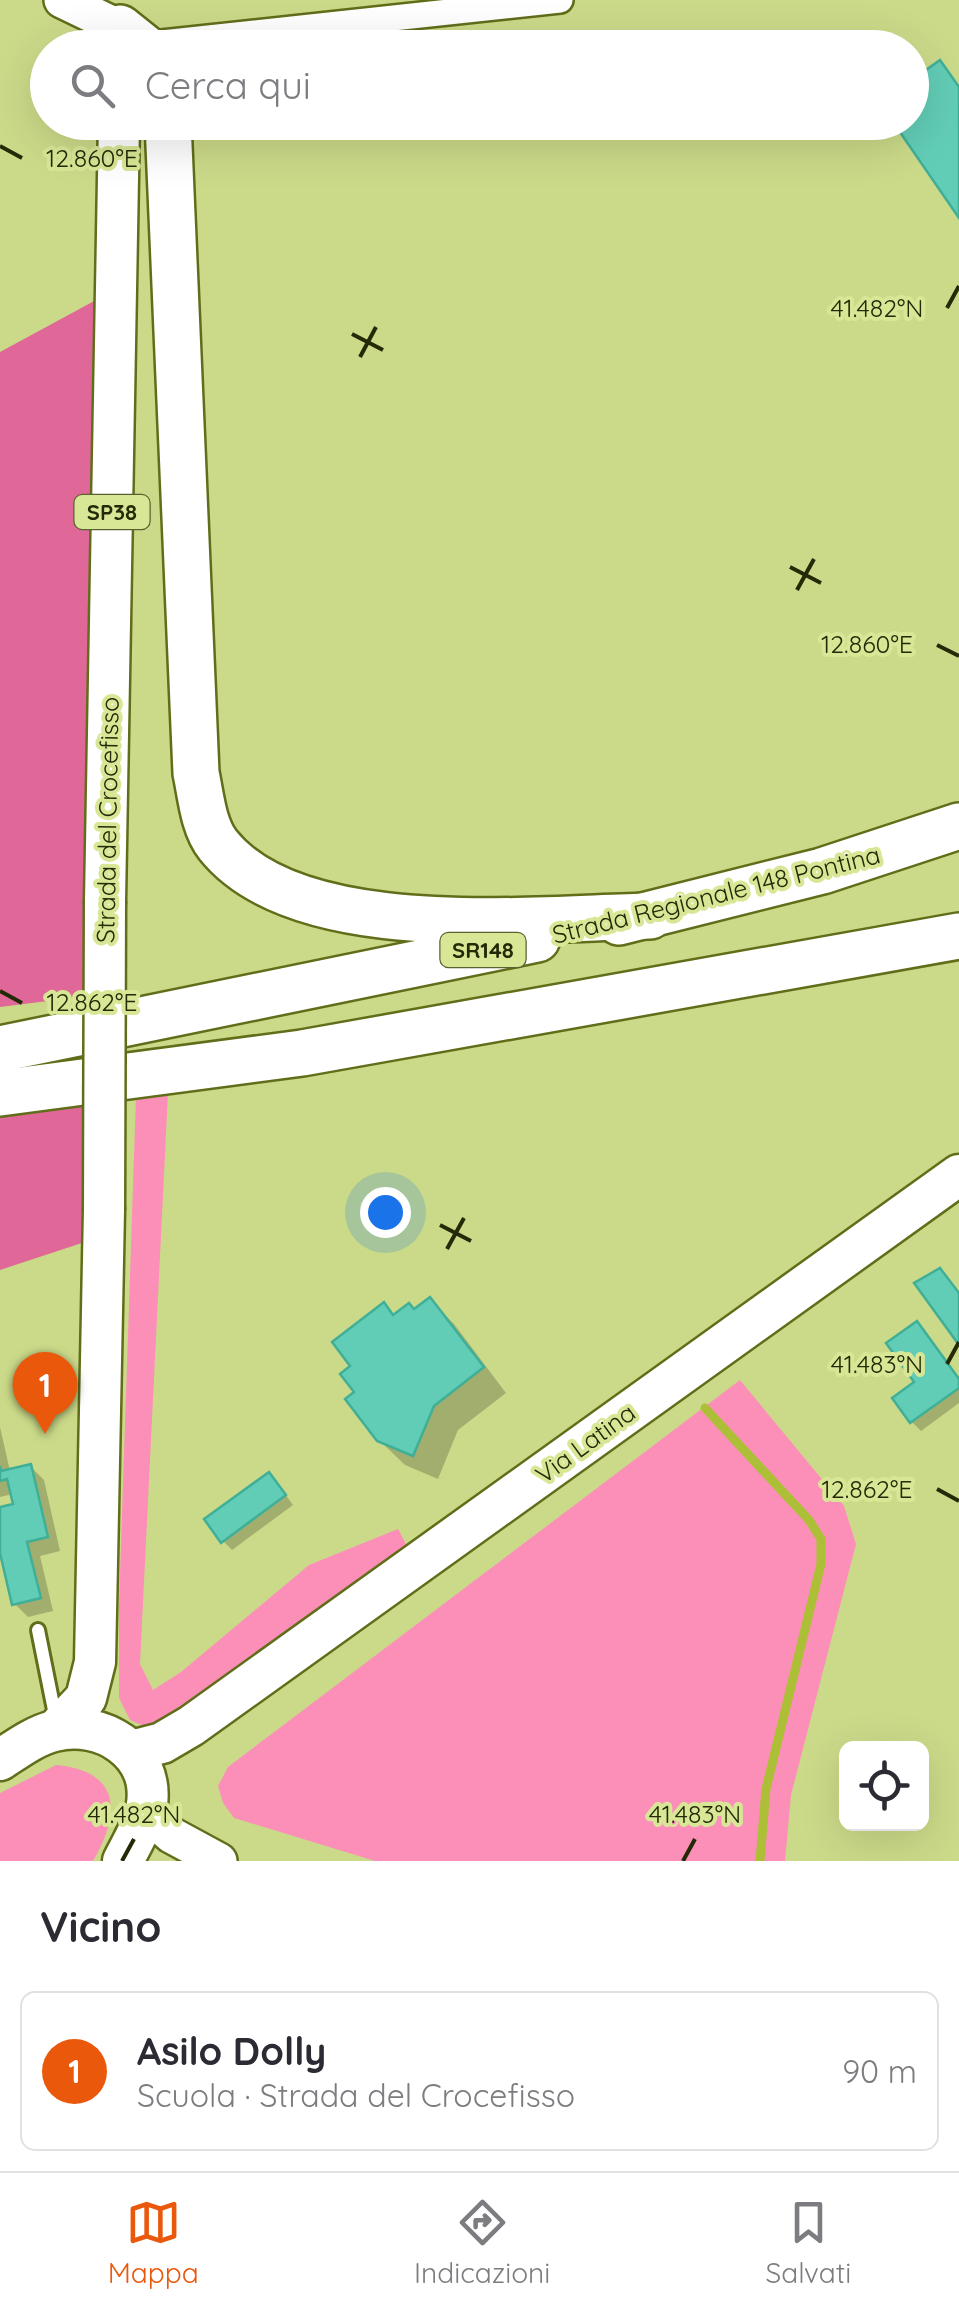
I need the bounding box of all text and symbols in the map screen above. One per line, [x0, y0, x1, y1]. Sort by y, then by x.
search box [30, 30, 929, 140]
icon: search [65, 58, 120, 113]
text: Cerca qui [145, 61, 311, 109]
text: 12.860°E [46, 142, 138, 173]
text: 41.482°N [830, 292, 924, 323]
road number: SP38 [74, 495, 150, 529]
text: 12.860°E [821, 628, 913, 659]
street label: Strada del Crocefisso [89, 697, 125, 943]
street label: Strada Regionale 148 Pontina [549, 838, 883, 950]
road number: SR148 [440, 933, 526, 967]
text: 12.862°E [47, 986, 137, 1017]
your location [360, 1187, 411, 1238]
text: 41.483°N [831, 1348, 923, 1379]
pin: 1 [12, 1352, 78, 1434]
street label: Via Latina [529, 1396, 641, 1490]
text: 12.862°E [822, 1473, 912, 1504]
map controls [839, 1741, 929, 1831]
button: locate [839, 1741, 929, 1831]
text: 41.482°N [87, 1798, 181, 1829]
text: 41.483°N [649, 1798, 741, 1829]
text: Vicino [40, 1900, 161, 1953]
text: Asilo Dolly [137, 2027, 326, 2075]
text: 1 [68, 2051, 81, 2091]
text: 90 m [842, 2051, 917, 2091]
text: Scuola · Strada del Crocefisso [137, 2075, 575, 2115]
tab: Mappa [108, 2195, 199, 2290]
tab: Indicazioni [414, 2195, 550, 2290]
tab: Salvati [766, 2195, 851, 2290]

